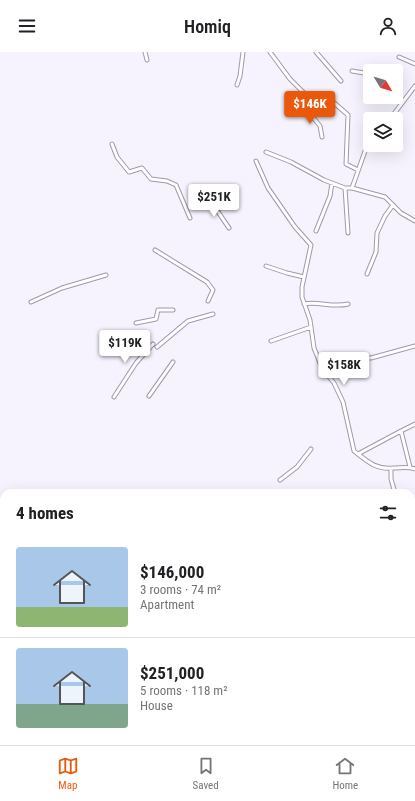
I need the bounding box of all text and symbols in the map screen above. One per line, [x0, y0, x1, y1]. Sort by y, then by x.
icon: menu [16, 15, 38, 37]
icon: person [377, 15, 399, 37]
text: Homiq [184, 16, 231, 37]
north arrow [363, 64, 403, 104]
map controls [363, 64, 403, 152]
pin: $146K [282, 91, 338, 125]
text: $146K [293, 96, 327, 111]
button: layers [363, 112, 403, 152]
pin: $251K [186, 184, 242, 218]
text: $251K [197, 189, 231, 204]
pin: $119K [97, 330, 153, 364]
text: $119K [108, 335, 142, 350]
pin: $158K [316, 352, 372, 386]
text: $158K [327, 357, 361, 372]
icon: filters [377, 502, 399, 524]
text: 4 homes [16, 503, 74, 523]
text: $146,000 [140, 562, 204, 582]
icon: home [48, 563, 96, 611]
text: 3 rooms · 74 m² [140, 582, 221, 597]
text: Apartment [140, 597, 194, 612]
text: $251,000 [140, 663, 204, 683]
icon: home [48, 664, 96, 712]
text: 5 rooms · 118 m² [140, 683, 227, 698]
text: House [140, 698, 173, 713]
tab: Map [57, 755, 79, 792]
tab: Saved [193, 755, 219, 792]
tab: Home [332, 755, 358, 792]

